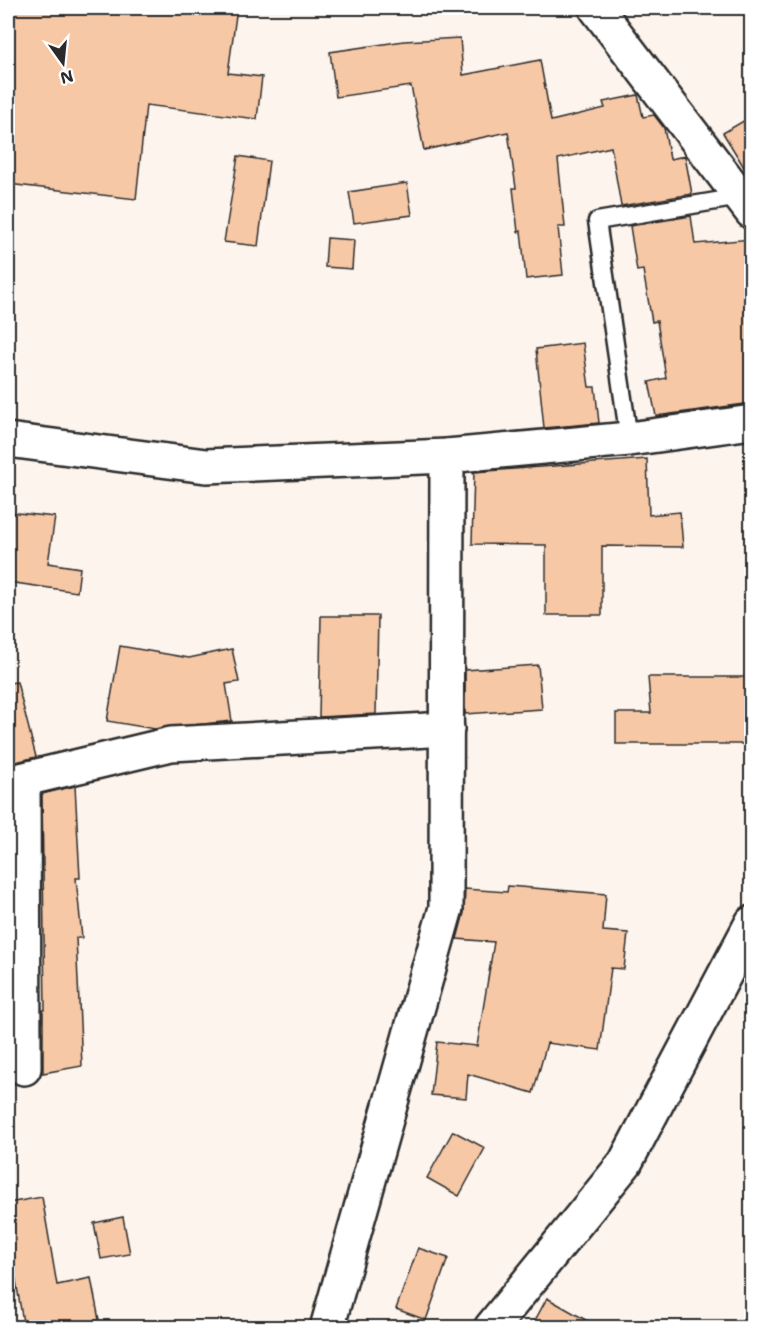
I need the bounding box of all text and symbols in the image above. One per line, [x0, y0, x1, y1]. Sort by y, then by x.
north arrow [33, 33, 93, 93]
text: N [58, 65, 76, 89]

